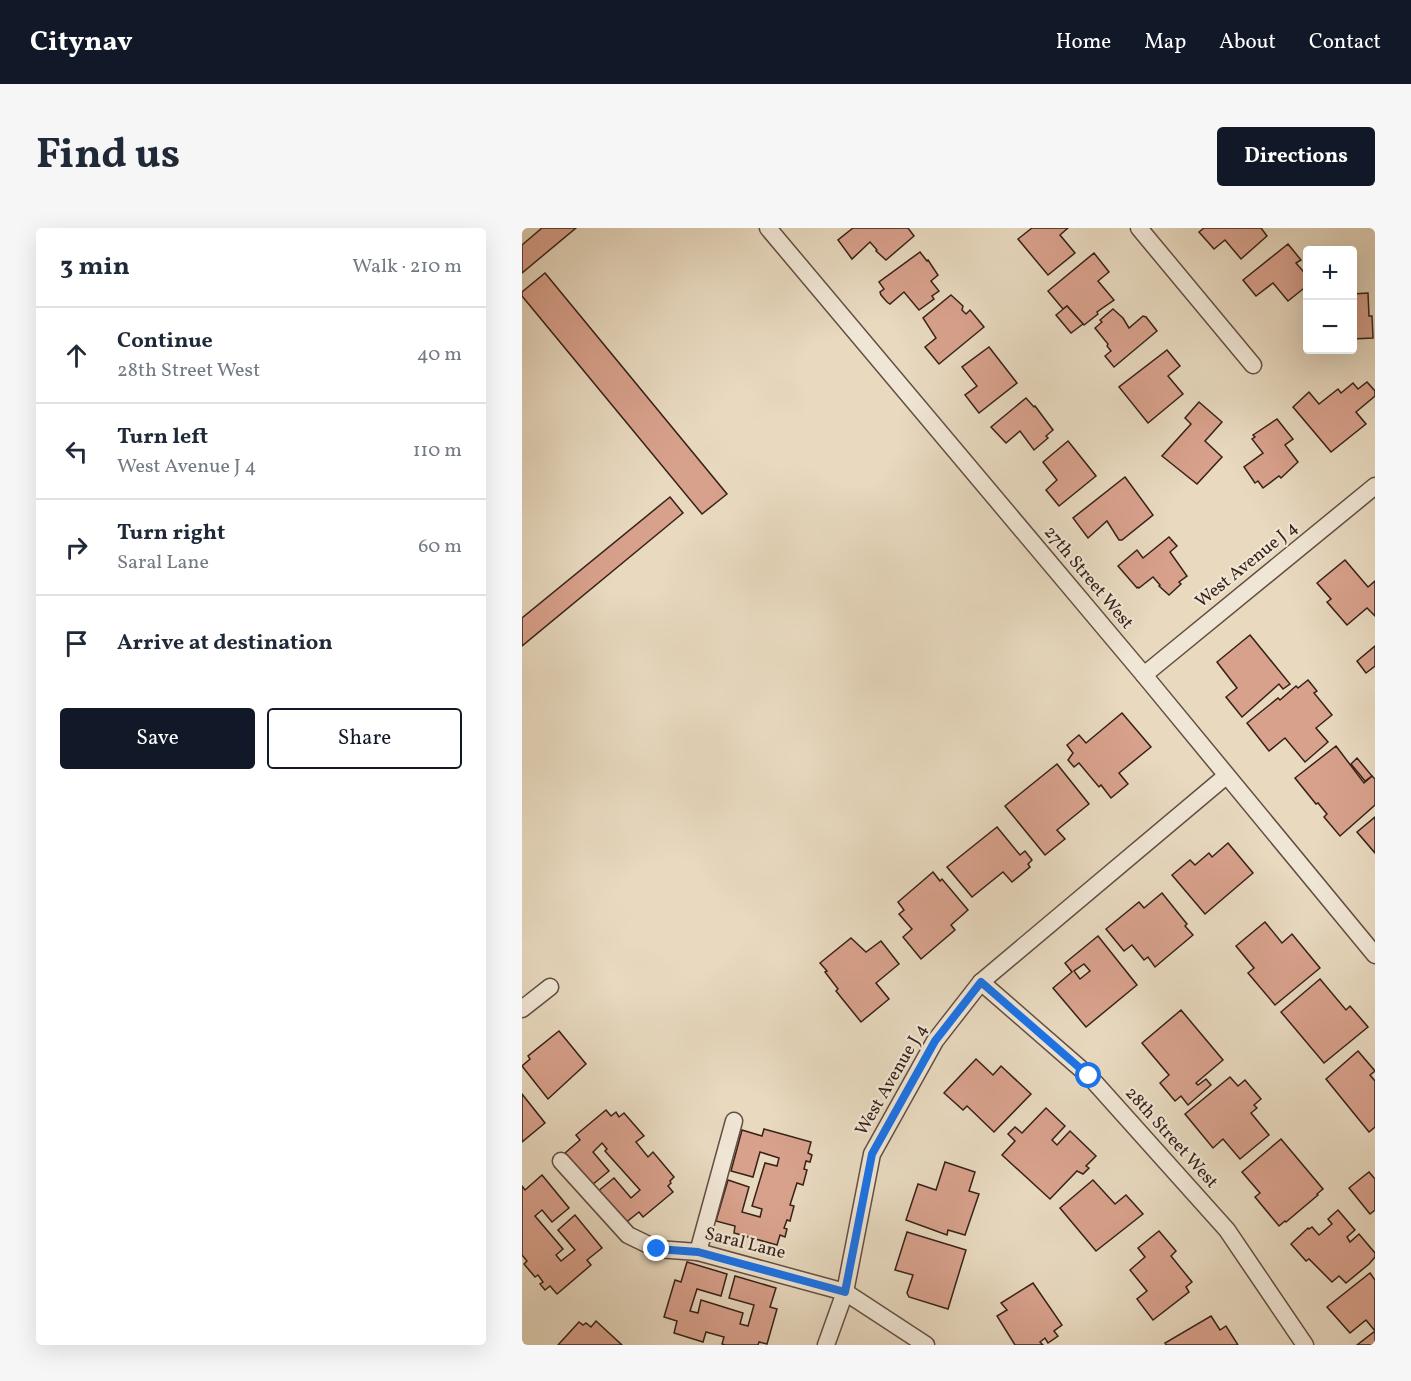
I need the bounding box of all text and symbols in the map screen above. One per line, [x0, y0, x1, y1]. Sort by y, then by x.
text: Citynav [30, 23, 133, 62]
text: Home [1056, 28, 1111, 57]
text: Map [1144, 28, 1186, 57]
text: About [1219, 28, 1276, 57]
text: Contact [1309, 28, 1381, 57]
text: Find us [36, 127, 180, 186]
button: Directions [1217, 127, 1375, 186]
map controls [1303, 246, 1357, 354]
button: + [1303, 246, 1357, 300]
text: 3 min [60, 249, 130, 285]
text: Walk · 210 m [352, 253, 462, 281]
button: − [1303, 300, 1357, 354]
text: Continue [117, 326, 213, 357]
icon: ahead [60, 339, 93, 372]
text: 40 m [417, 341, 462, 369]
text: 28th Street West [117, 357, 260, 385]
text: Turn left [117, 422, 208, 453]
icon: left [60, 435, 93, 468]
text: 110 m [413, 437, 462, 465]
text: West Avenue J 4 [117, 453, 256, 481]
street label: West Avenue J 4 [1190, 516, 1304, 614]
text: Turn right [117, 518, 225, 549]
street label: 27th Street West [1037, 521, 1139, 635]
icon: right [60, 531, 93, 564]
text: 60 m [418, 533, 462, 561]
text: Saral Lane [117, 549, 209, 577]
icon: arrive [60, 627, 93, 660]
text: Arrive at destination [117, 628, 333, 659]
button: Save [60, 708, 255, 769]
button: Share [267, 708, 462, 769]
street label: West Avenue J 4 [850, 1019, 934, 1141]
route start [1075, 1062, 1101, 1088]
street label: 28th Street West [1119, 1082, 1223, 1194]
street label: Saral Lane [702, 1222, 788, 1266]
route end [643, 1235, 669, 1261]

